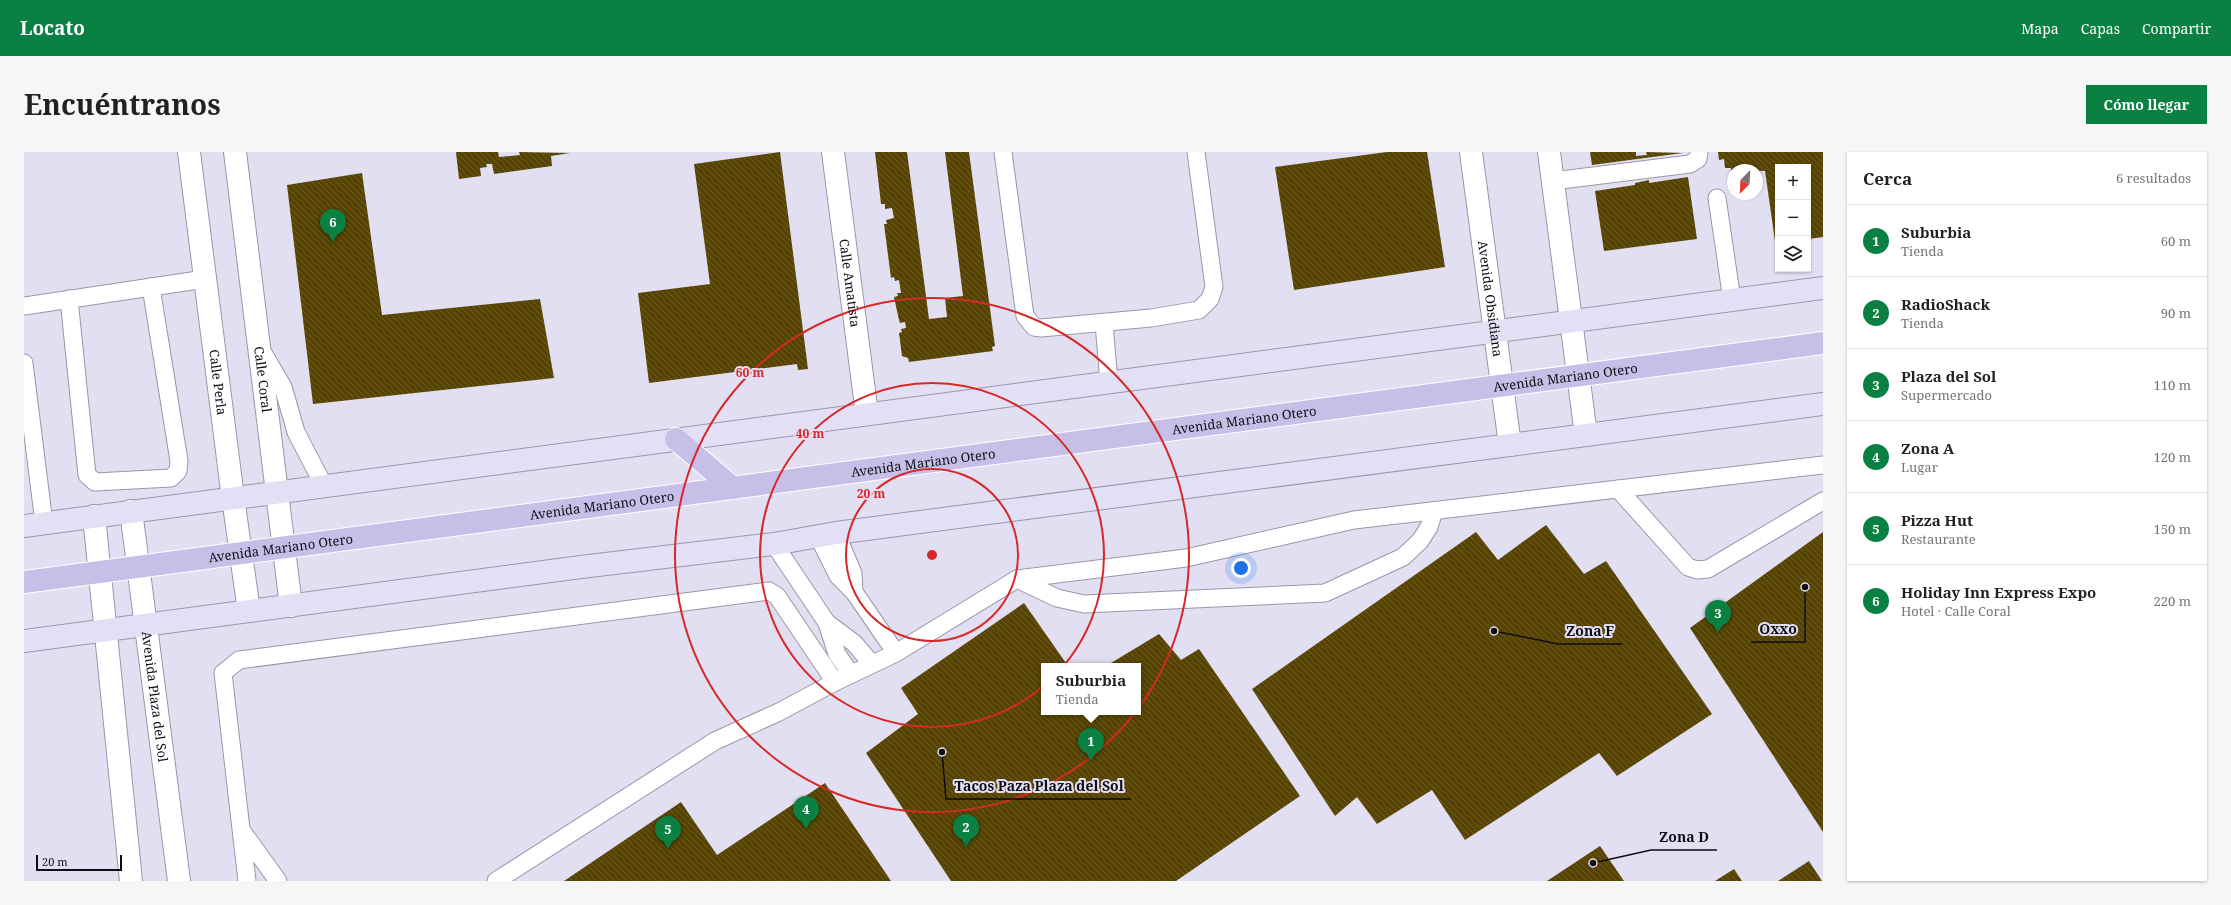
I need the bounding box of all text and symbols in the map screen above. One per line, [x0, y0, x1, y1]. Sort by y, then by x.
text: Locato [20, 15, 85, 41]
text: Mapa [2021, 19, 2059, 38]
text: Capas [2081, 19, 2120, 38]
text: Compartir [2142, 19, 2211, 38]
text: Encuéntranos [24, 85, 221, 123]
button: Cómo llegar [2086, 85, 2207, 124]
north arrow [1727, 164, 1763, 200]
map controls [1775, 164, 1811, 272]
button: + [1775, 164, 1811, 200]
text: Cerca [1863, 167, 1912, 190]
text: 6 resultados [2116, 169, 2191, 187]
button: − [1775, 200, 1811, 236]
pin: 6 [320, 209, 346, 242]
text: Suburbia [1901, 222, 1971, 242]
text: 1 [1872, 232, 1880, 250]
text: 60 m [2161, 232, 2191, 250]
button: layers [1775, 236, 1811, 272]
street label: Calle Amatista [835, 238, 865, 328]
street label: Avenida Obsidiana [1474, 240, 1507, 358]
text: Tienda [1901, 242, 1944, 260]
text: RadioShack [1901, 294, 1990, 314]
text: 2 [1872, 304, 1880, 322]
text: 90 m [2161, 304, 2191, 322]
text: Tienda [1901, 314, 1944, 332]
street label: Calle Coral [250, 345, 276, 413]
street label: Calle Perla [205, 348, 231, 416]
street label: Avenida Mariano Otero [1492, 359, 1639, 396]
text: 60 m [736, 364, 764, 381]
text: Plaza del Sol [1901, 366, 1996, 386]
text: 3 [1872, 376, 1880, 394]
text: 110 m [2154, 376, 2191, 394]
text: Supermercado [1901, 386, 1992, 404]
street label: Avenida Mariano Otero [1171, 401, 1318, 438]
text: 40 m [796, 425, 824, 442]
text: Zona A [1901, 438, 1954, 458]
street label: Avenida Mariano Otero [850, 444, 996, 481]
text: 4 [1872, 448, 1880, 466]
text: 120 m [2154, 448, 2191, 466]
text: Lugar [1901, 458, 1938, 476]
text: 20 m [857, 485, 885, 502]
street label: Avenida Mariano Otero [529, 487, 675, 524]
text: Pizza Hut [1901, 510, 1973, 530]
text: 5 [1872, 520, 1880, 538]
text: 150 m [2154, 520, 2191, 538]
street label: Avenida Mariano Otero [207, 529, 354, 566]
text: Restaurante [1901, 530, 1976, 548]
centre of rings [925, 548, 939, 562]
your location [1231, 558, 1251, 578]
text: Holiday Inn Express Expo [1901, 582, 2096, 602]
text: 6 [1872, 592, 1880, 610]
text: 220 m [2154, 592, 2191, 610]
pin: 3 [1705, 600, 1731, 633]
text: Hotel · Calle Coral [1901, 602, 2011, 620]
callout: Oxxo [1751, 616, 1805, 642]
callout: Zona F [1558, 618, 1622, 644]
text: Oxxo [1759, 619, 1797, 638]
text: Zona F [1566, 621, 1614, 640]
street label: Avenida Plaza del Sol [138, 630, 172, 763]
popup [1041, 663, 1141, 715]
text: Suburbia [1056, 670, 1126, 690]
text: Tienda [1056, 690, 1099, 708]
pin: 1 [1078, 728, 1104, 761]
callout: Tacos Paza Plaza del Sol [946, 773, 1131, 799]
text: Tacos Paza Plaza del Sol [954, 776, 1124, 795]
pin: 4 [793, 796, 819, 829]
pin: 2 [953, 814, 979, 847]
pin: 5 [655, 816, 681, 849]
callout: Zona D [1651, 824, 1717, 850]
text: Zona D [1659, 827, 1709, 846]
scale bar [36, 853, 122, 872]
text: 20 m [42, 854, 68, 869]

